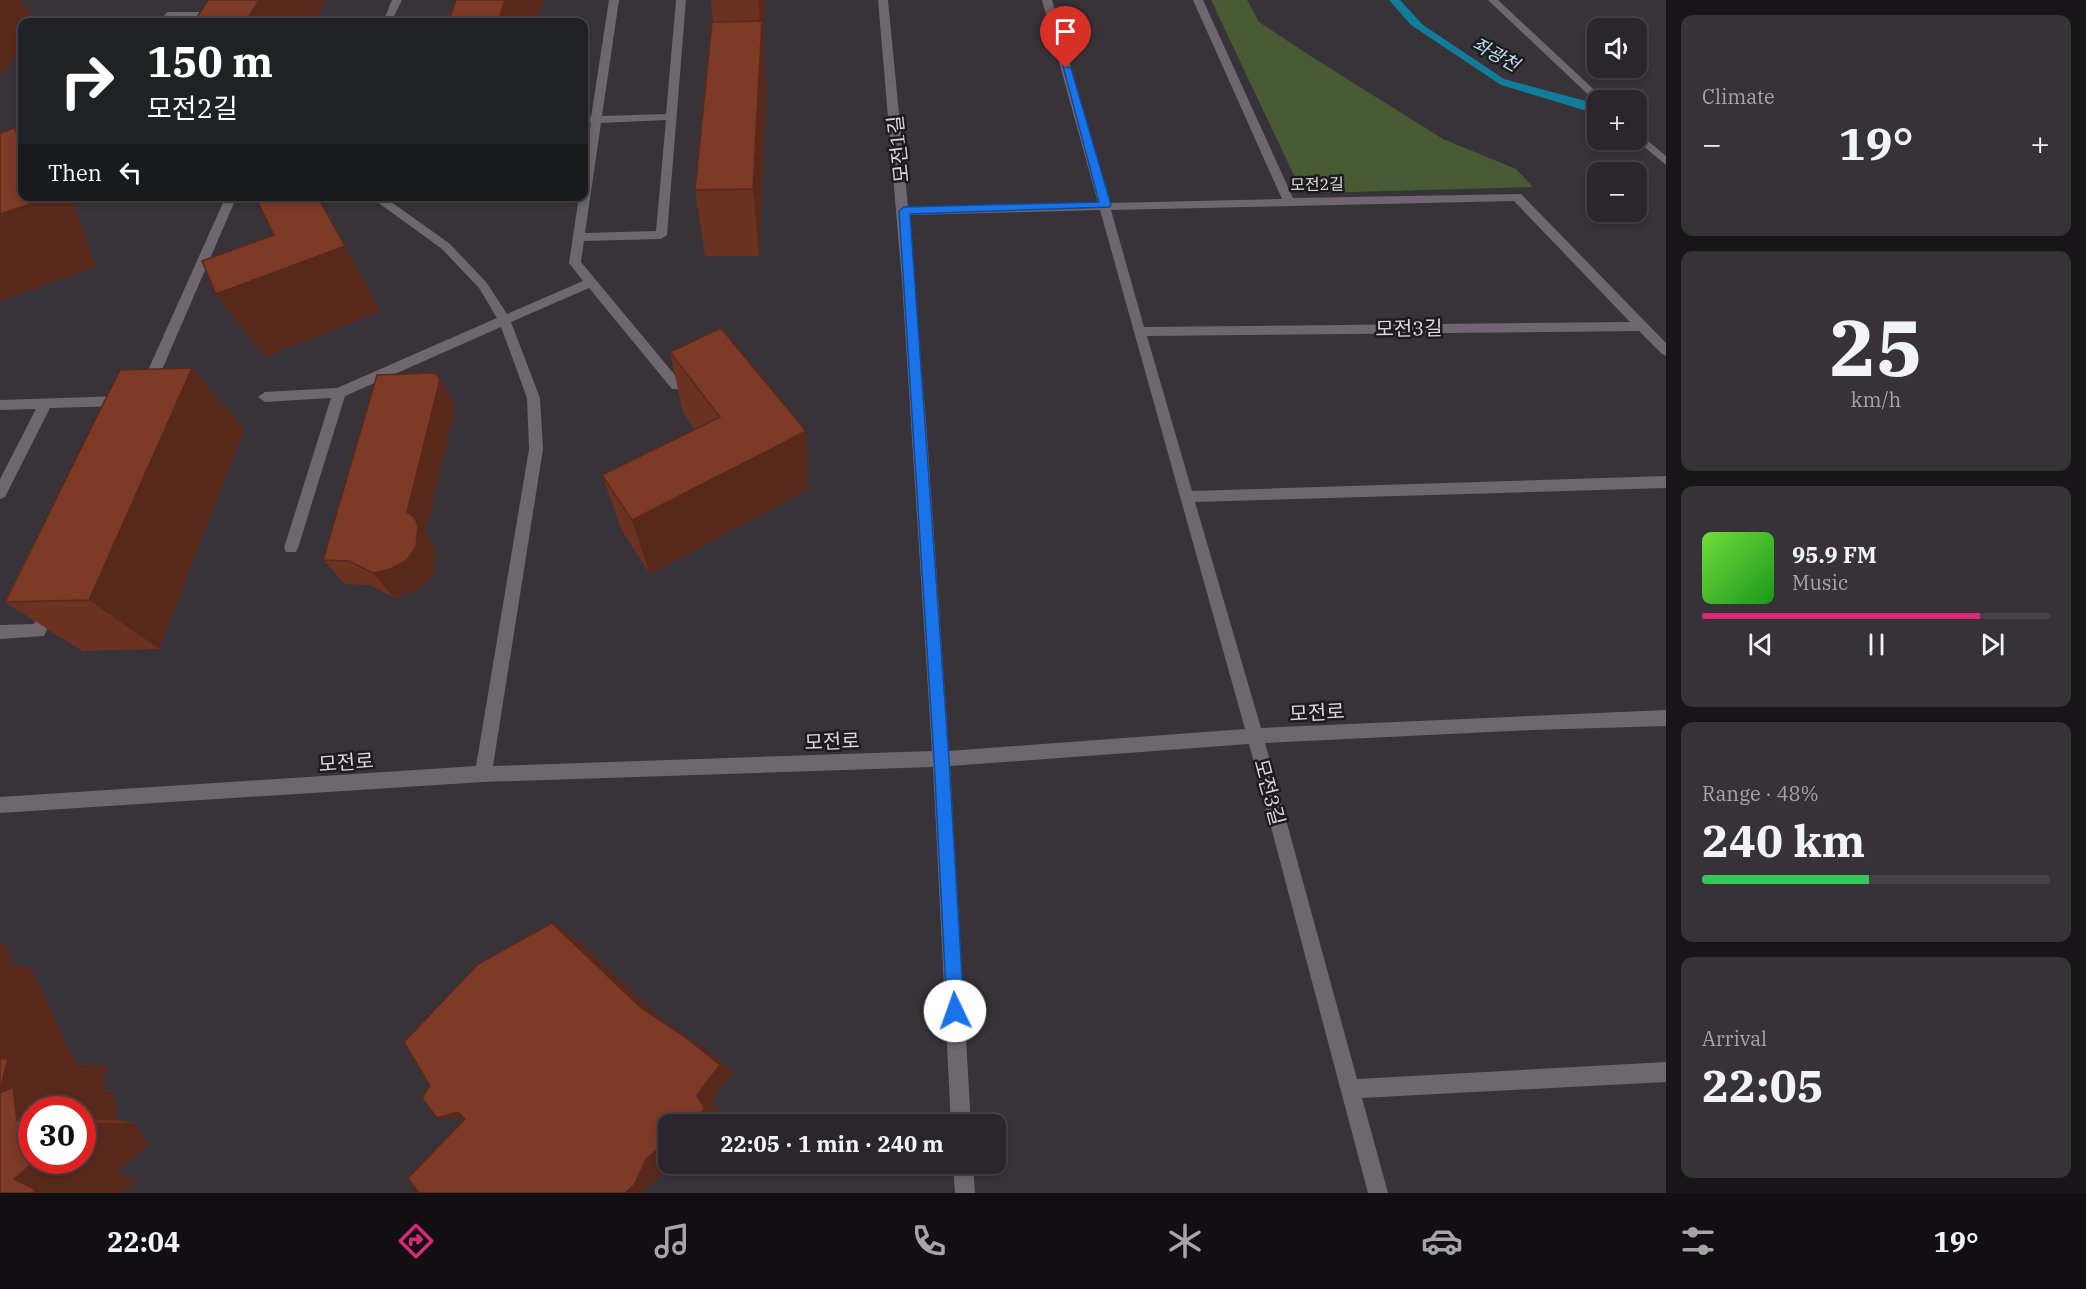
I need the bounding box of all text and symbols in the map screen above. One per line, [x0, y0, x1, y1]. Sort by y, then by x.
pin [1040, 6, 1091, 68]
icon: arrive [1049, 15, 1082, 48]
map controls [1587, 18, 1647, 222]
button: sound [1587, 18, 1647, 78]
water label: 좌광천 [1469, 32, 1525, 77]
text: 150 m [147, 34, 273, 89]
icon: right [48, 42, 126, 120]
text: Climate [1702, 83, 1775, 110]
text: 모전2길 [147, 90, 238, 125]
button: + [1587, 90, 1647, 150]
street label: 모전1길 [881, 114, 915, 184]
text: 19° [1838, 114, 1914, 172]
text: − [1702, 122, 1722, 165]
text: + [2030, 122, 2050, 165]
icon: left [114, 156, 147, 189]
text: Then [48, 158, 102, 187]
button: − [1587, 162, 1647, 222]
street label: 모전2길 [1290, 174, 1344, 194]
text: 25 [1829, 296, 1923, 397]
street label: 모전3길 [1375, 314, 1443, 342]
text: km/h [1851, 386, 1901, 413]
text: 95.9 FM [1792, 540, 1877, 569]
text: Music [1792, 569, 1848, 596]
icon: previous [1744, 628, 1777, 661]
icon: pause [1860, 628, 1893, 661]
icon: next [1976, 628, 2009, 661]
street label: 모전로 [1289, 697, 1345, 727]
street label: 모전로 [804, 727, 860, 755]
street label: 모전로 [318, 747, 374, 777]
street label: 모전3길 [1248, 756, 1292, 828]
text: Range · 48% [1702, 780, 1819, 807]
text: 240 km [1702, 811, 1865, 869]
position arrow [923, 979, 987, 1043]
text: Arrival [1702, 1025, 1767, 1052]
text: 22:05 [1702, 1056, 1824, 1114]
speed limit sign: 30 [18, 1096, 96, 1174]
text: 22:05 · 1 min · 240 m [720, 1129, 944, 1158]
icon: directions [395, 1220, 437, 1262]
icon: music [651, 1220, 693, 1262]
icon: phone [908, 1220, 950, 1262]
icon: climate [1164, 1220, 1206, 1262]
icon: car [1421, 1220, 1463, 1262]
icon: filters [1677, 1220, 1719, 1262]
text: 22:04 [107, 1224, 180, 1259]
text: 19° [1934, 1224, 1979, 1259]

